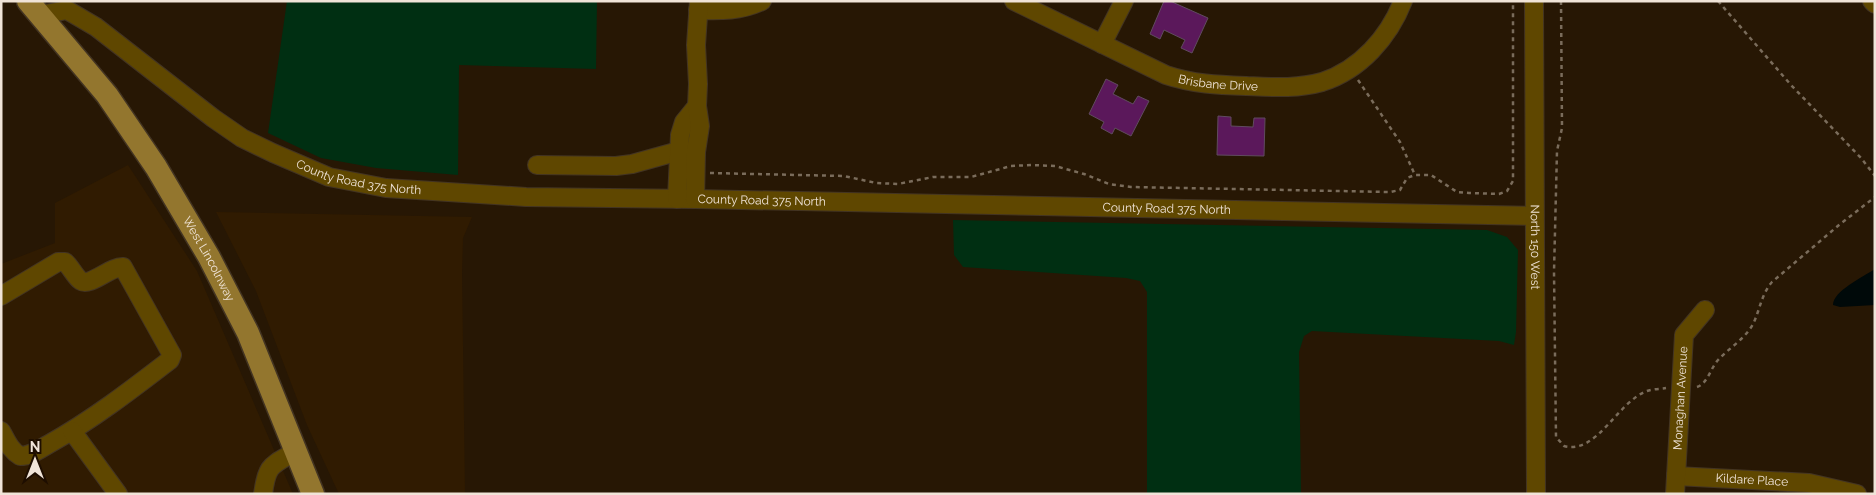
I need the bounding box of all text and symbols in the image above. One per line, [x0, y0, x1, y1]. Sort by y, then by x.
street label: Brisbane Drive [1177, 72, 1258, 94]
street label: County Road 375 North [294, 157, 422, 197]
street label: County Road 375 North [697, 192, 826, 209]
street label: County Road 375 North [1102, 200, 1231, 217]
street label: North 150 West [1528, 204, 1542, 290]
street label: West Lincolnway [180, 214, 238, 304]
street label: Monaghan Avenue [1670, 346, 1690, 450]
north arrow [10, 435, 60, 485]
text: N [30, 439, 40, 455]
street label: Kildare Place [1715, 471, 1789, 489]

